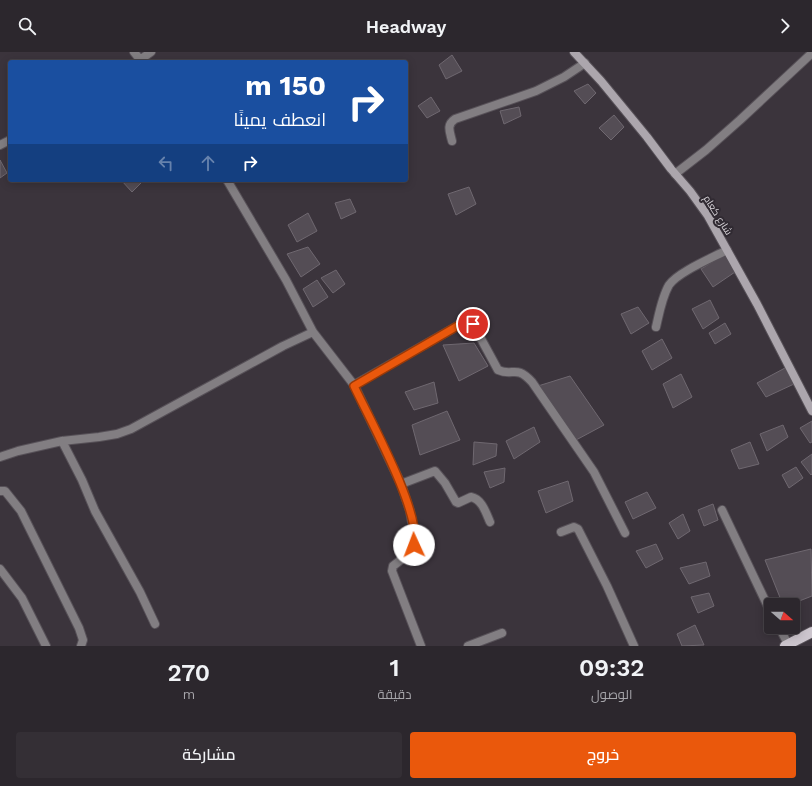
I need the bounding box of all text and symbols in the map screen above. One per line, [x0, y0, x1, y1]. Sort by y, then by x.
icon: search [16, 15, 38, 37]
icon: forward [774, 15, 796, 37]
text: Headway [366, 16, 446, 37]
text: 150 m [245, 69, 326, 102]
icon: right [340, 76, 392, 128]
text: انعطف يمينًا [233, 109, 326, 130]
icon: left [155, 152, 177, 174]
icon: ahead [197, 152, 219, 174]
icon: right [239, 152, 261, 174]
street label: شارع كعام [700, 193, 734, 238]
pin [456, 307, 490, 341]
icon: arrive [462, 313, 484, 335]
position arrow [393, 524, 435, 566]
north arrow [764, 598, 800, 634]
map controls [764, 598, 800, 634]
text: 1 [390, 654, 400, 682]
text: 09:32 [579, 654, 645, 682]
text: 270 [168, 659, 210, 687]
text: m [183, 687, 195, 702]
text: دقيقة [378, 687, 411, 702]
text: الوصول [591, 687, 632, 702]
button: مشاركة [16, 732, 402, 778]
button: خروج [410, 732, 796, 778]

